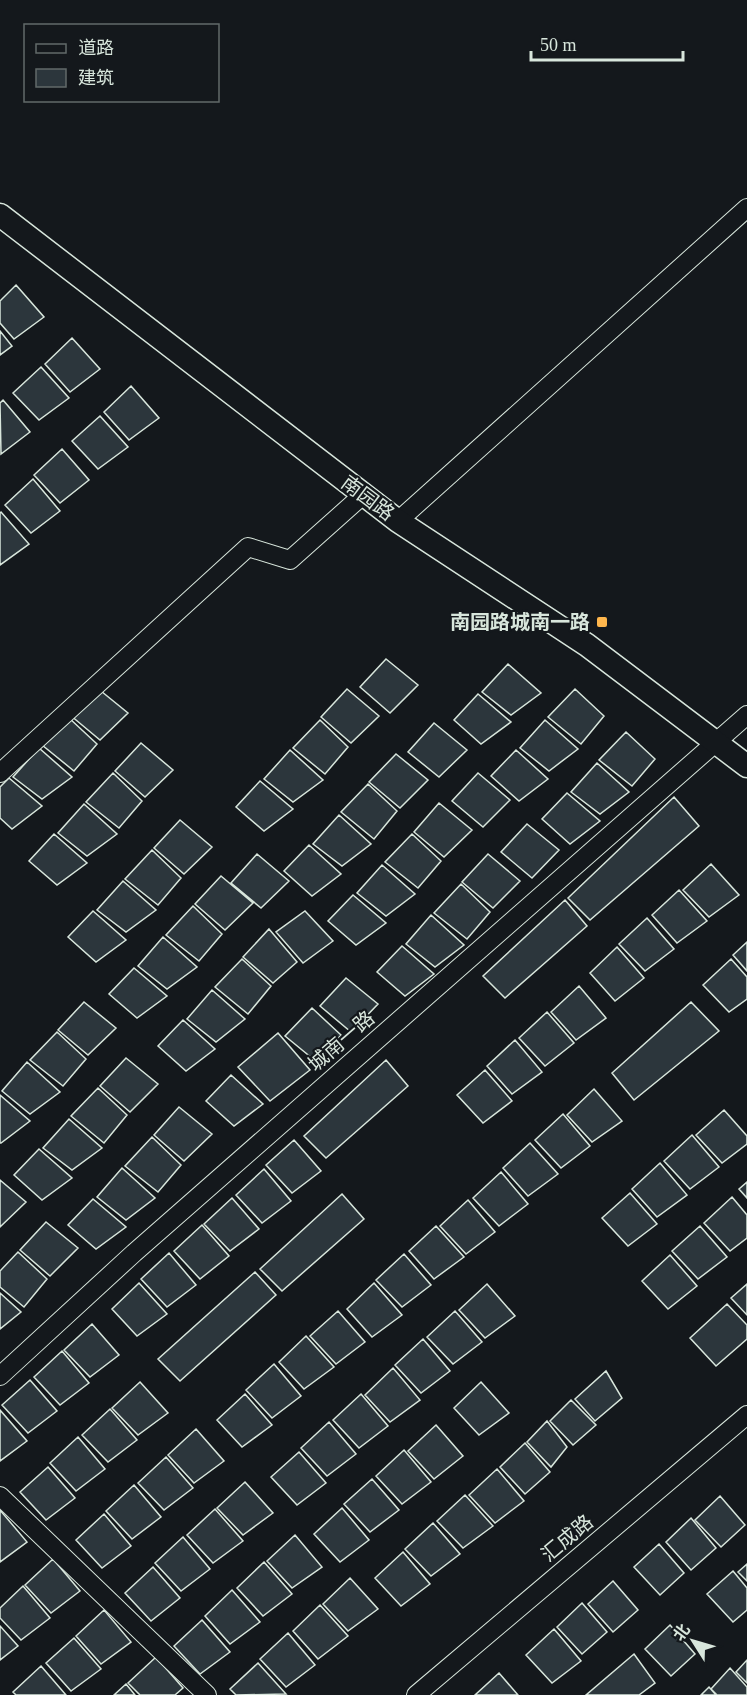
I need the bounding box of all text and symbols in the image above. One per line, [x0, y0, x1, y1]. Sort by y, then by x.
legend [24, 24, 219, 102]
scale bar [531, 24, 682, 62]
text: 50 m [540, 35, 577, 55]
text: 道路 [78, 38, 114, 58]
text: 建筑 [78, 68, 114, 88]
street label: 南园路 [337, 471, 399, 525]
place label: 南园路城南一路 [450, 611, 590, 633]
marker: 南园路城南一路 [595, 615, 609, 629]
street label: 城南一路 [304, 1006, 378, 1076]
street label: 汇成路 [537, 1510, 597, 1566]
north arrow [663, 1611, 723, 1671]
text: 北 [670, 1621, 693, 1644]

